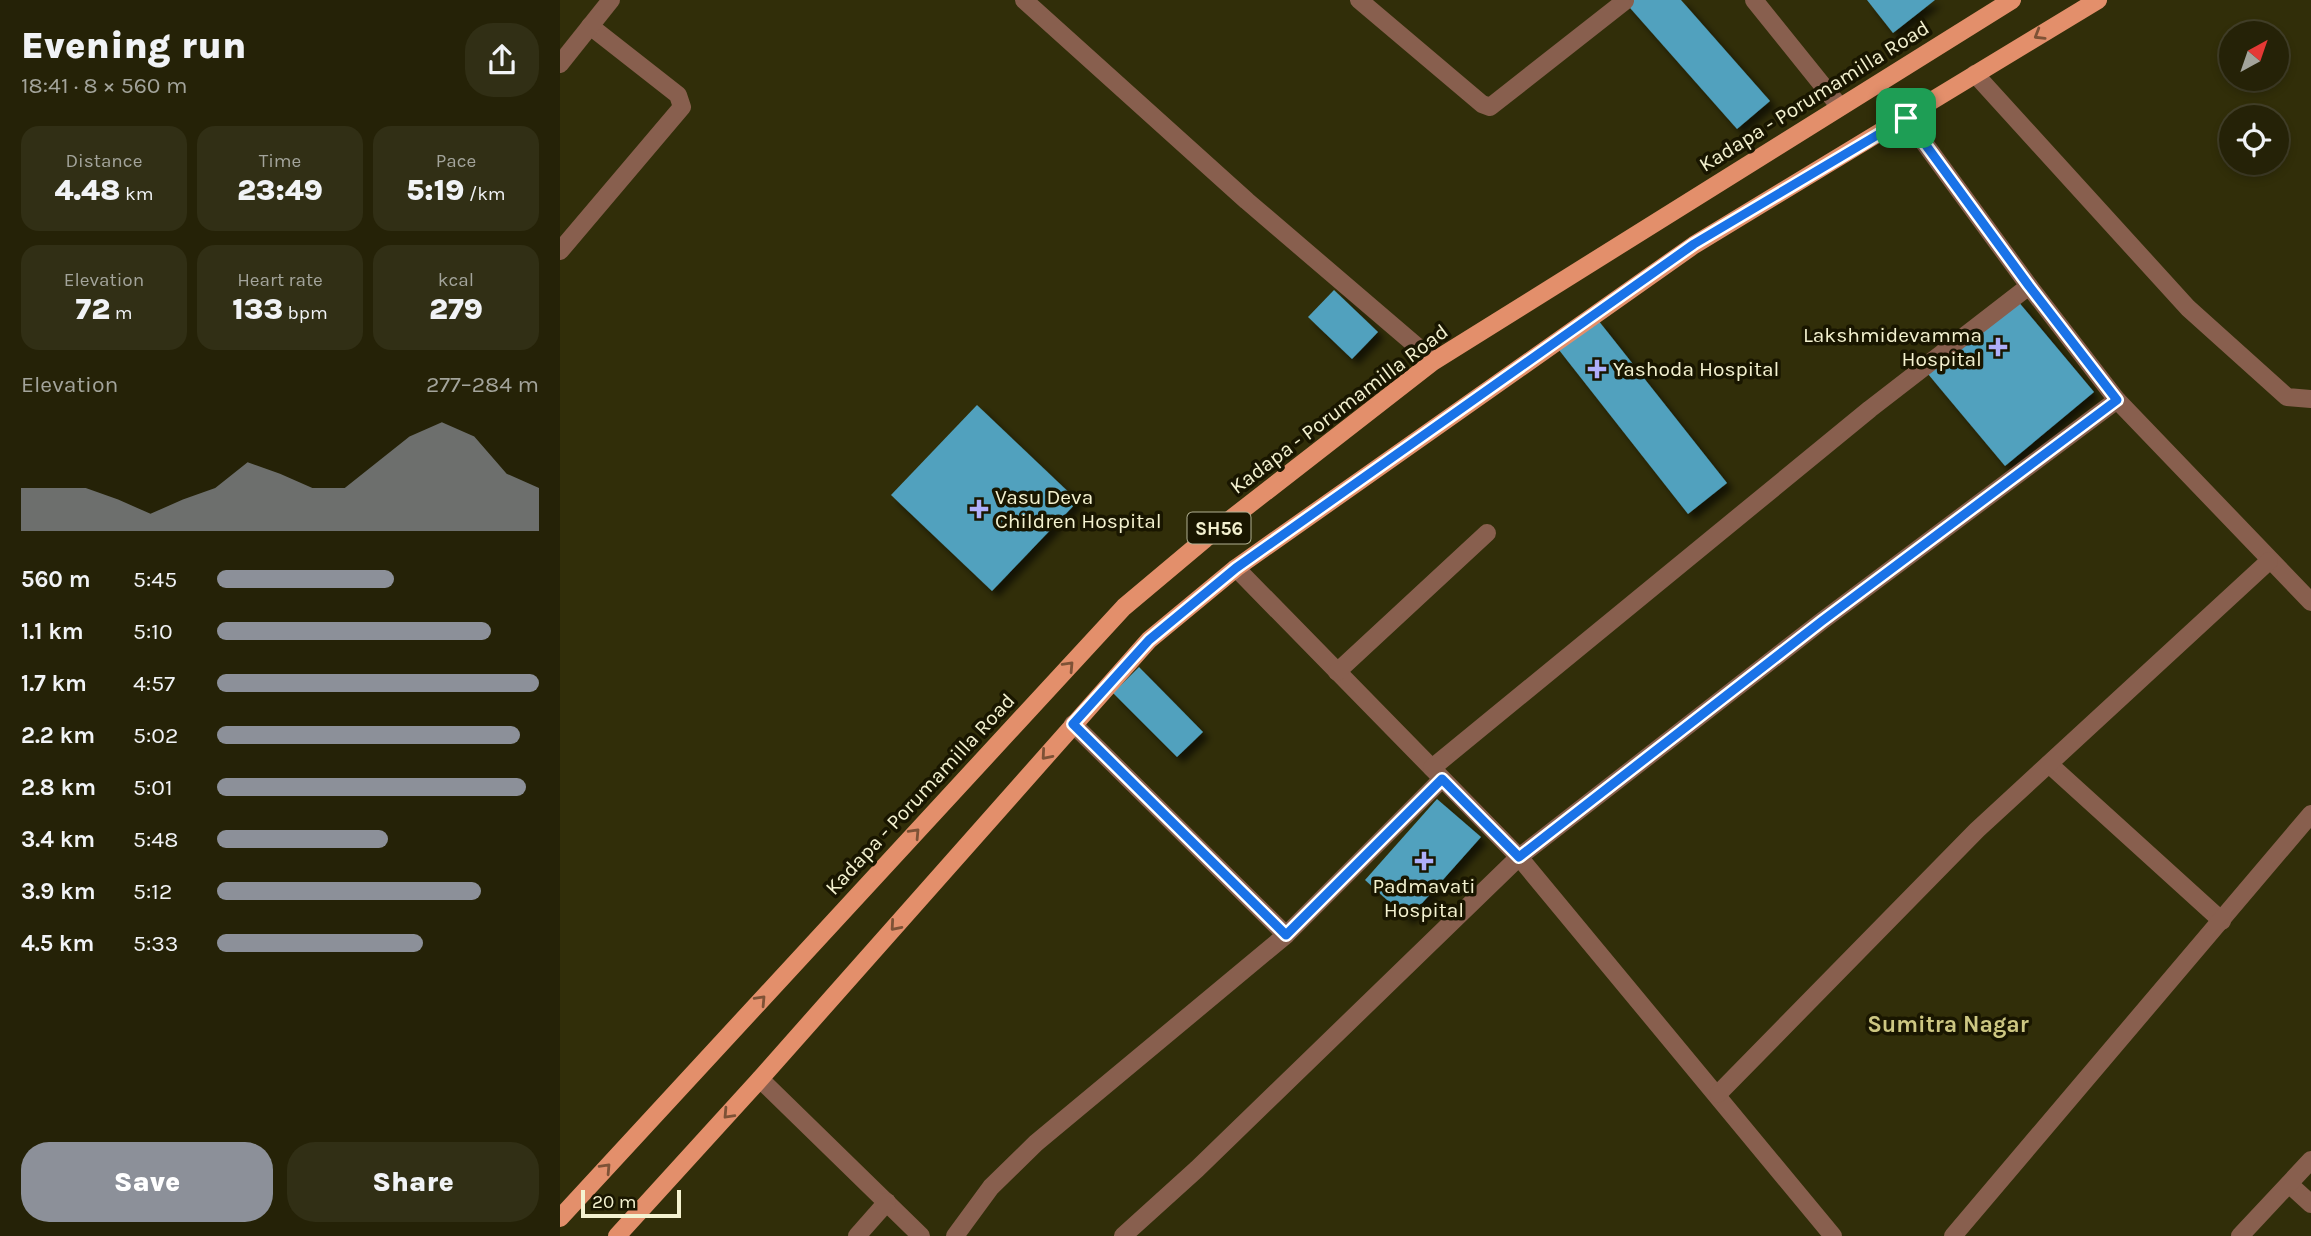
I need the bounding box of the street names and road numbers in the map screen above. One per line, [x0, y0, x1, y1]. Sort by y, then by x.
street label: Kadapa - Porumamilla Road [1695, 15, 1933, 177]
street label: Kadapa - Porumamilla Road [1225, 319, 1453, 499]
road number: SH56 [1188, 512, 1250, 544]
street label: Kadapa - Porumamilla Road [820, 688, 1020, 900]

